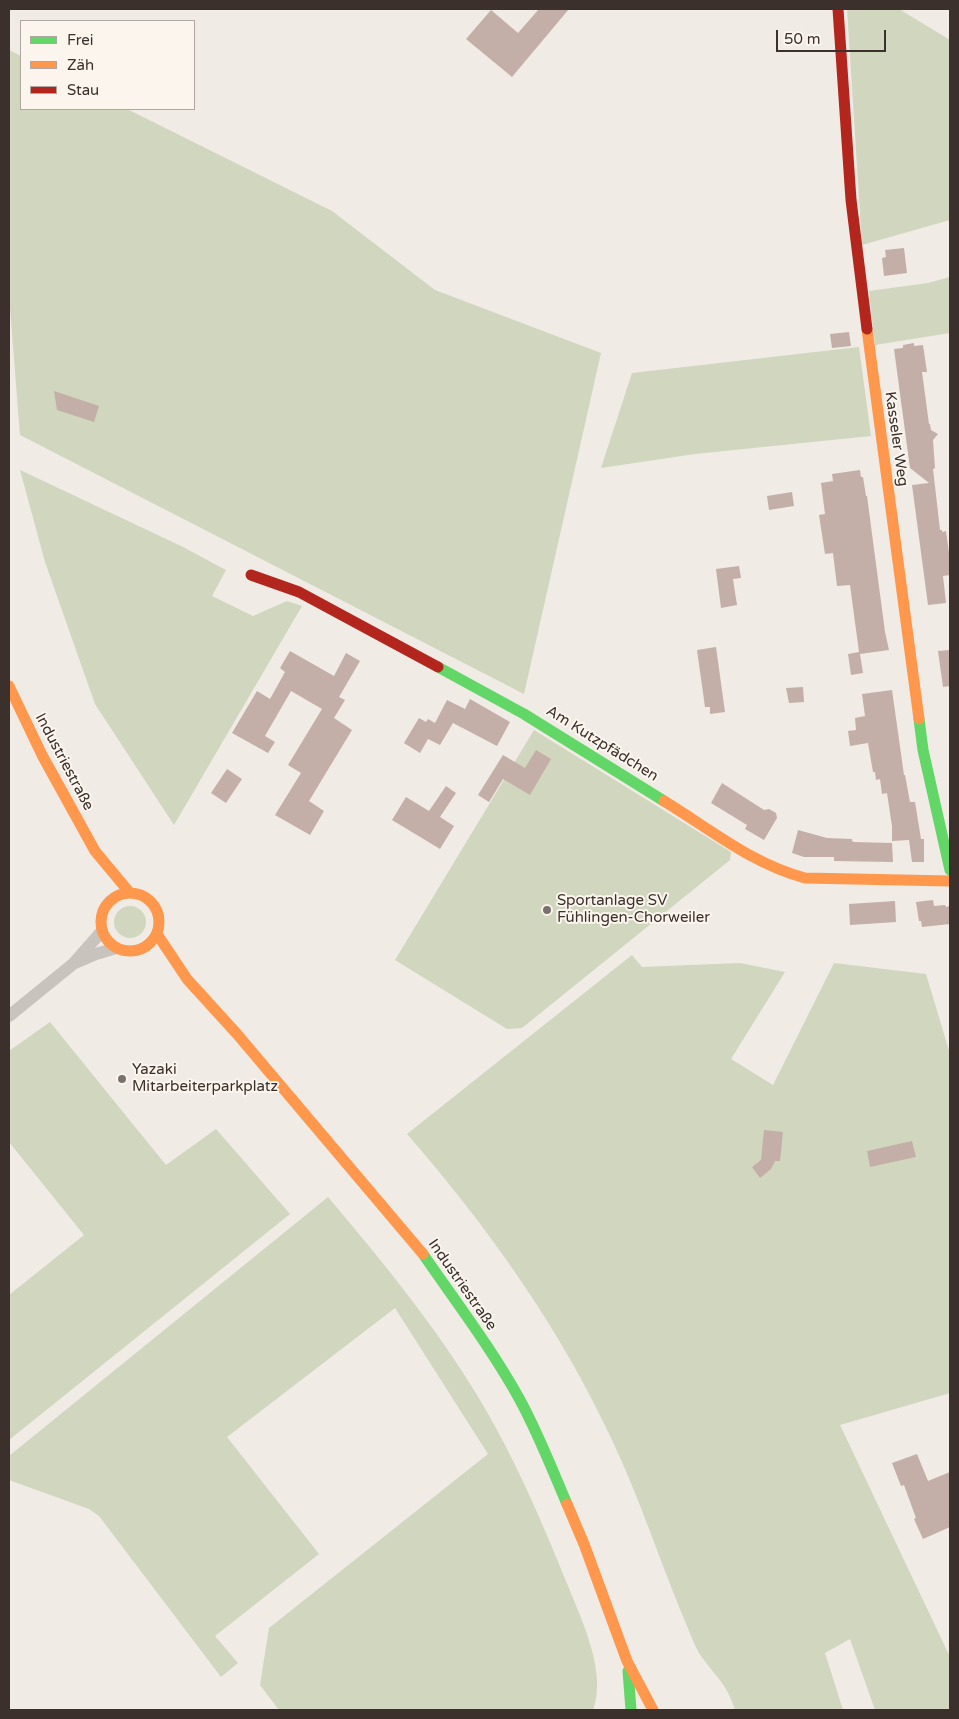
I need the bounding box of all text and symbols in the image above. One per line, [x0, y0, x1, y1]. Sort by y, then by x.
legend [20, 20, 195, 110]
scale bar [779, 20, 889, 52]
text: 50 m [784, 30, 821, 48]
text: Frei [67, 31, 93, 49]
text: Zäh [67, 56, 94, 74]
text: Stau [67, 81, 99, 99]
street label: Kasseler Weg [880, 390, 912, 488]
street label: Am Kutzpfädchen [543, 702, 661, 786]
street label: Industriestraße [31, 710, 97, 814]
place label: Sportanlage SV Fühlingen-Chorweiler [557, 892, 710, 927]
marker: Sportanlage SV Fühlingen-Chorweiler [541, 904, 553, 916]
place label: Yazaki Mitarbeiterparkplatz [132, 1061, 278, 1096]
marker: Yazaki Mitarbeiterparkplatz [116, 1073, 128, 1085]
street label: Industriestraße [424, 1236, 500, 1334]

